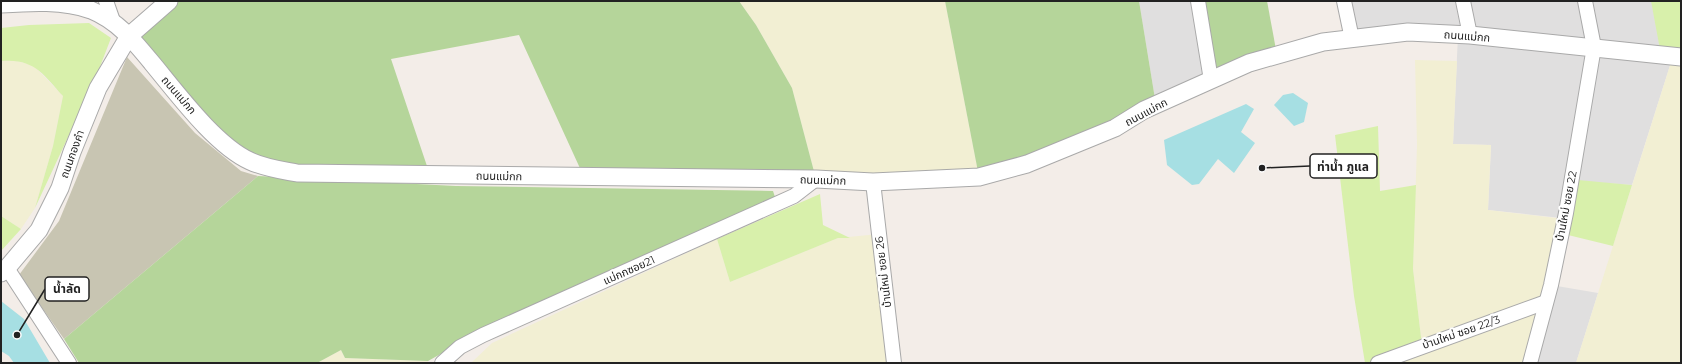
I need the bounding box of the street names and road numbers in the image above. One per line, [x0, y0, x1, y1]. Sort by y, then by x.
street label: ถนนแม่กก [1443, 27, 1491, 45]
street label: ถนนแม่กก [159, 73, 199, 117]
street label: ถนนแม่กก [1122, 95, 1170, 129]
street label: ถนนกองคำ [57, 128, 87, 180]
street label: ถนนแม่กก [476, 169, 522, 183]
street label: บ้านใหม่ ซอย 22 [1552, 170, 1580, 242]
street label: ถนนแม่กก [800, 172, 846, 188]
street label: บ้านใหม่ ซอย 26 [872, 235, 894, 309]
street label: แม่กกซอย21 [601, 252, 657, 288]
street label: บ้านใหม่ ซอย 22/3 [1420, 312, 1502, 352]

